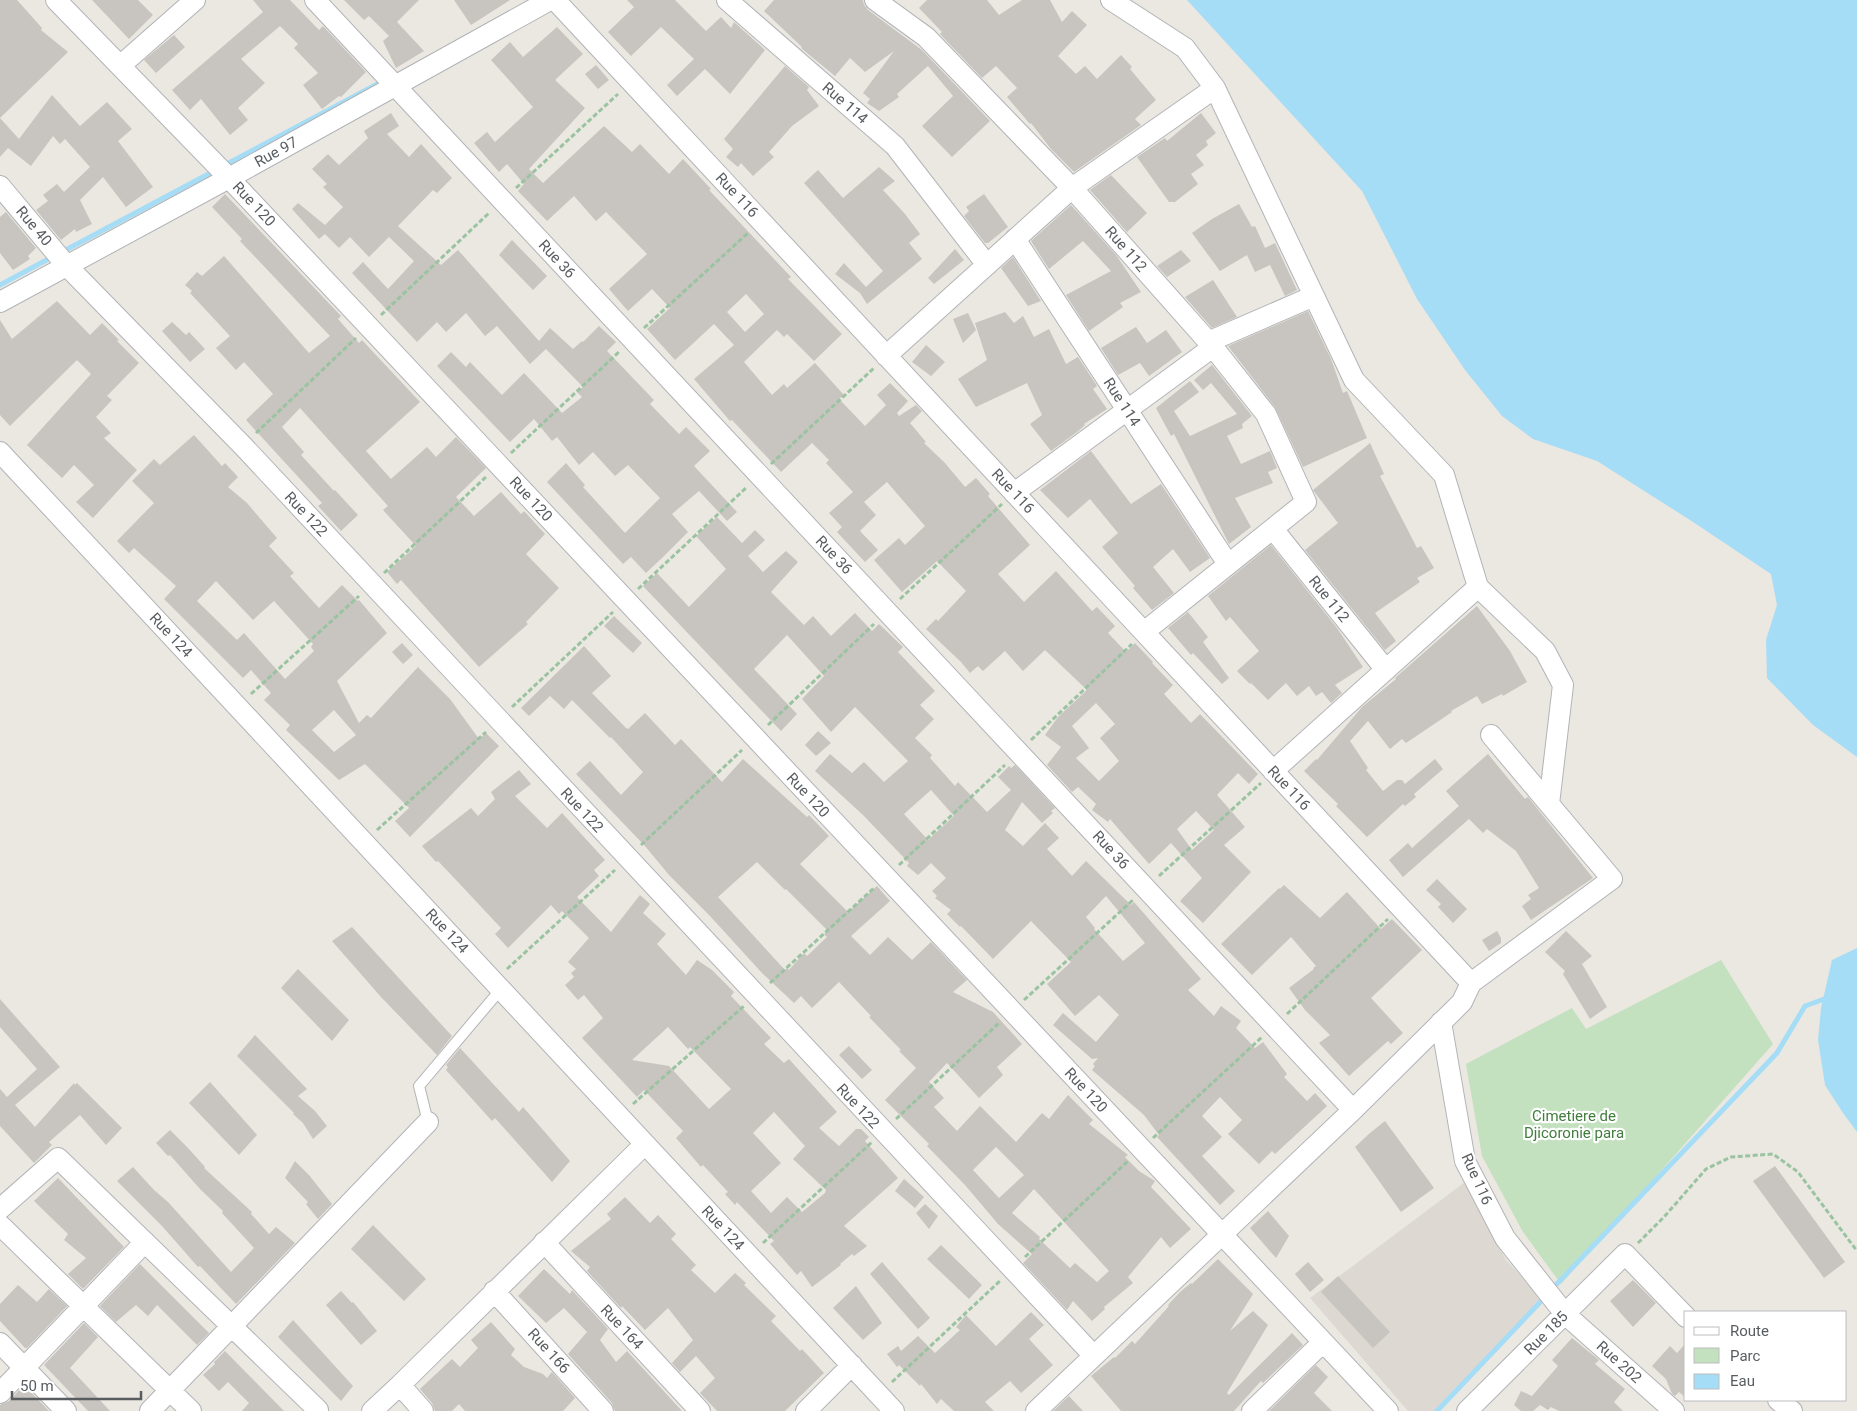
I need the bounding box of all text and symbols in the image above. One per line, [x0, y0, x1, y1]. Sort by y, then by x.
street label: Rue 114 [819, 78, 872, 128]
street label: Rue 97 [251, 133, 301, 171]
street label: Rue 116 [712, 169, 762, 221]
street label: Rue 120 [229, 178, 279, 230]
street label: Rue 40 [12, 203, 56, 249]
street label: Rue 112 [1101, 223, 1151, 275]
street label: Rue 36 [535, 236, 579, 282]
street label: Rue 114 [1100, 374, 1145, 430]
street label: Rue 116 [988, 465, 1038, 517]
street label: Rue 120 [506, 473, 556, 525]
street label: Rue 122 [281, 488, 331, 540]
street label: Rue 36 [812, 532, 856, 578]
street label: Rue 112 [1305, 572, 1353, 626]
street label: Rue 124 [146, 609, 197, 661]
street label: Rue 116 [1264, 762, 1314, 814]
street label: Rue 120 [783, 769, 833, 821]
street label: Rue 122 [557, 784, 607, 836]
street label: Rue 36 [1089, 827, 1133, 873]
street label: Rue 124 [422, 905, 473, 957]
street label: Rue 120 [1061, 1064, 1111, 1116]
street label: Rue 122 [833, 1080, 883, 1132]
park label: Cimetiere de Djicoronie para [1524, 1107, 1624, 1142]
street label: Rue 116 [1458, 1150, 1496, 1208]
street label: Rue 124 [698, 1202, 749, 1254]
street label: Rue 164 [597, 1301, 648, 1353]
street label: Rue 185 [1520, 1307, 1572, 1359]
legend [1684, 1311, 1847, 1401]
text: Route [1730, 1322, 1769, 1340]
street label: Rue 166 [524, 1325, 574, 1377]
street label: Rue 202 [1593, 1337, 1645, 1387]
text: Parc [1730, 1347, 1760, 1365]
scale bar [12, 1368, 141, 1400]
text: Eau [1730, 1372, 1755, 1390]
text: 50 m [20, 1377, 54, 1395]

